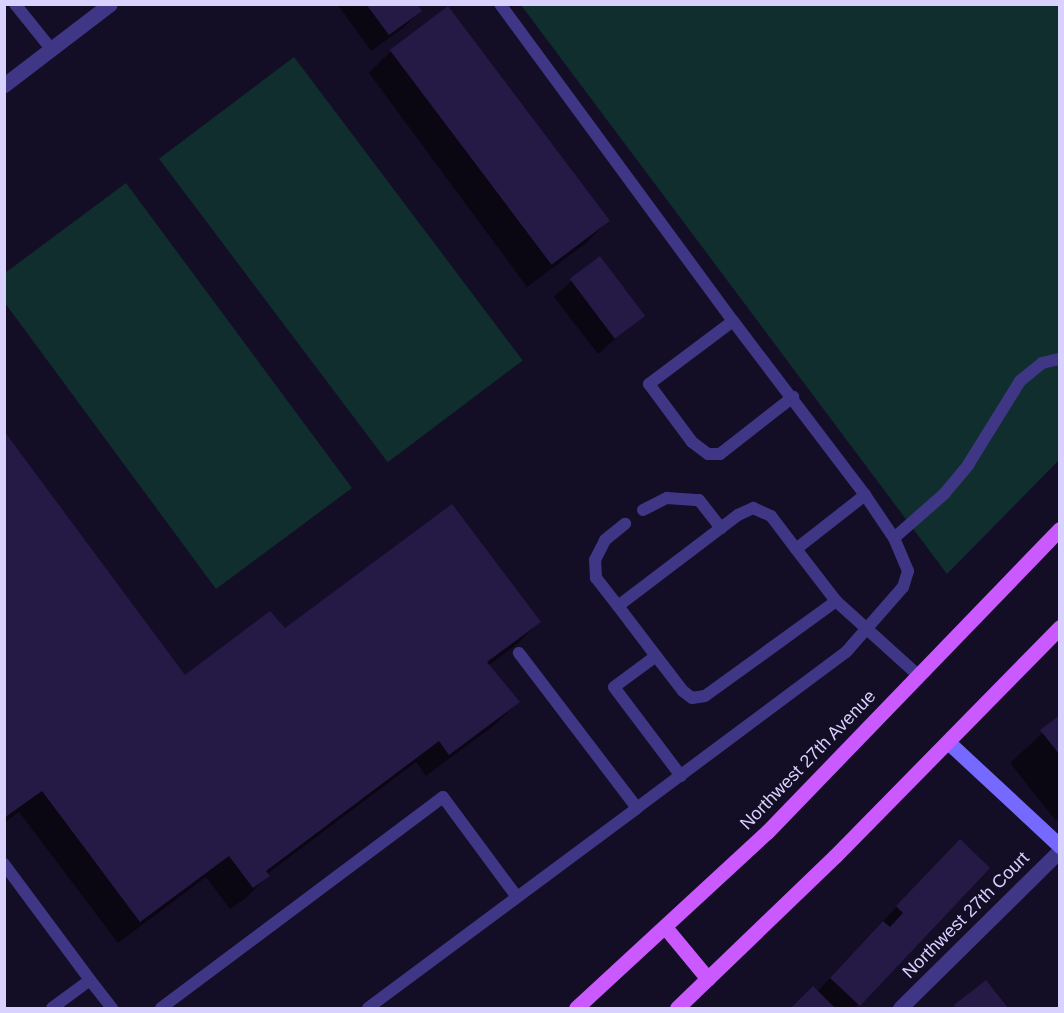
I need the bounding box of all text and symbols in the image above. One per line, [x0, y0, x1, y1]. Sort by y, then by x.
street label: Northwest 27th Avenue [735, 685, 881, 835]
street label: Northwest 27th Court [898, 847, 1034, 983]

